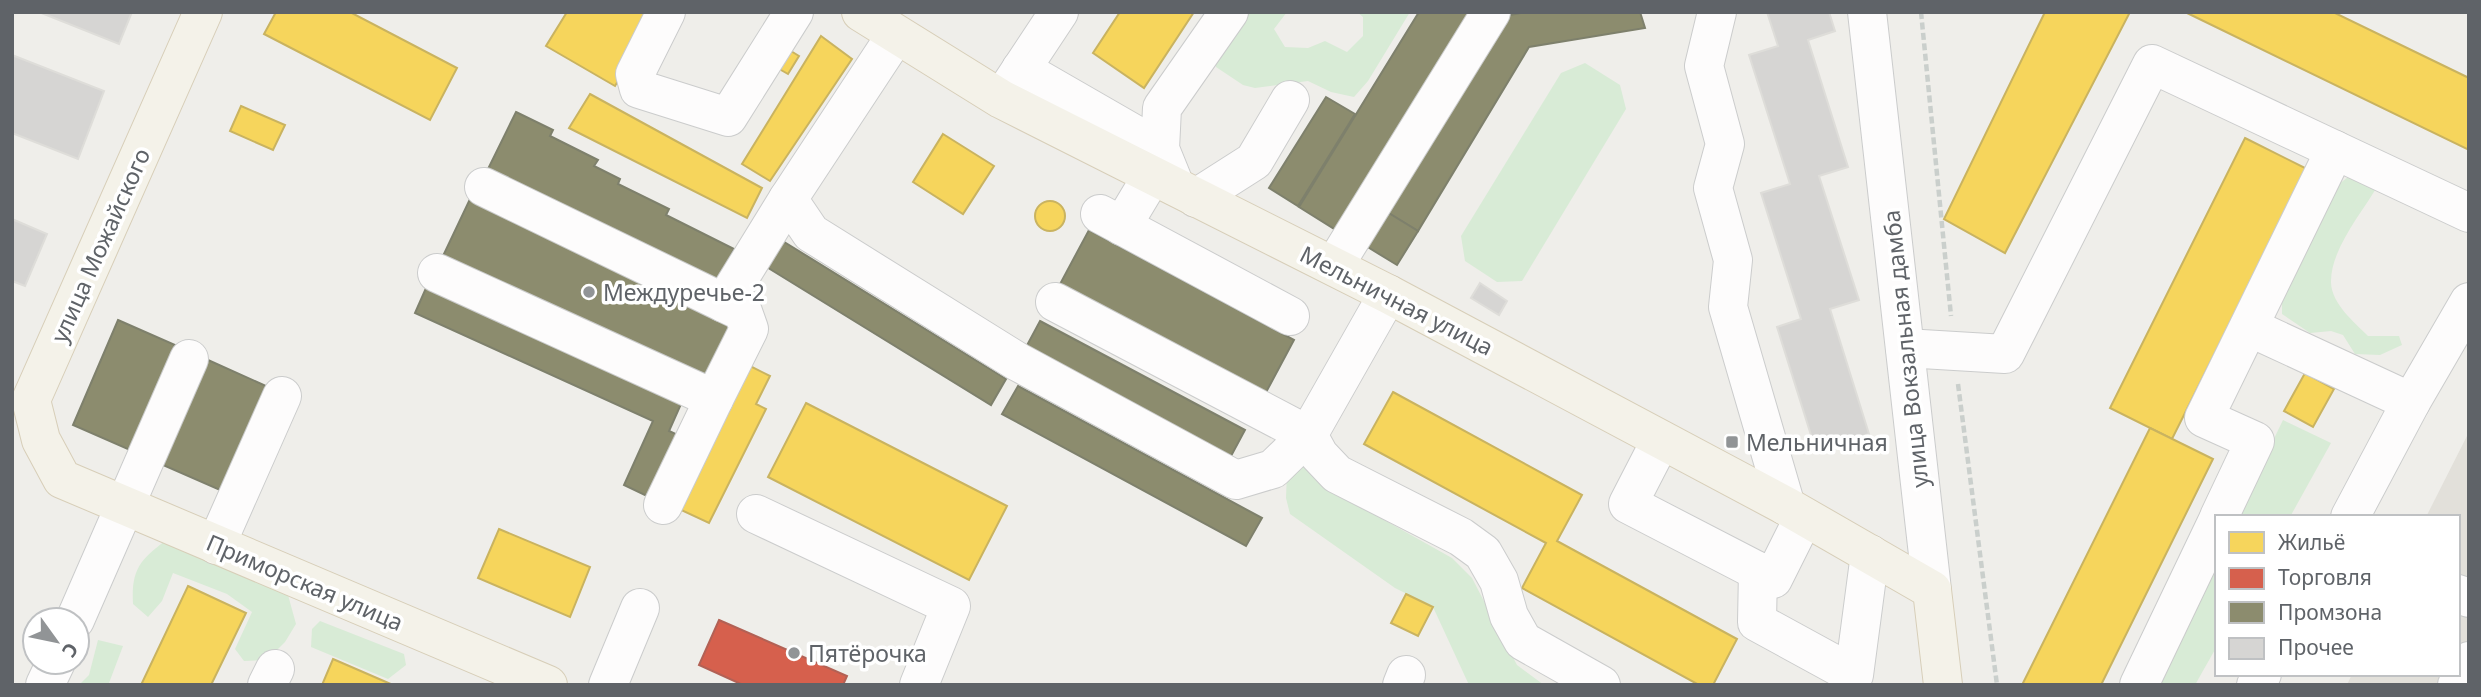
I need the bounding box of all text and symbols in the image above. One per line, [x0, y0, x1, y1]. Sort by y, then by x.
street label: улица Можайского [43, 143, 157, 347]
street label: улица Вокзальная дамба [1874, 209, 1936, 489]
street label: Мельничная улица [1295, 237, 1499, 363]
place label: Междуречье-2 [603, 276, 765, 308]
marker: Междуречье-2 [581, 284, 597, 300]
place label: Мельничная [1746, 426, 1888, 458]
marker: Мельничная [1724, 434, 1740, 450]
legend [2215, 515, 2460, 676]
street label: Приморская улица [202, 526, 408, 638]
text: Жильё [2278, 528, 2345, 556]
text: Торговля [2278, 563, 2372, 591]
text: Промзона [2278, 598, 2382, 626]
north arrow [21, 606, 91, 676]
text: Прочее [2278, 633, 2354, 661]
place label: Пятёрочка [808, 637, 927, 669]
text: С [56, 638, 85, 662]
marker: Пятёрочка [786, 645, 802, 661]

